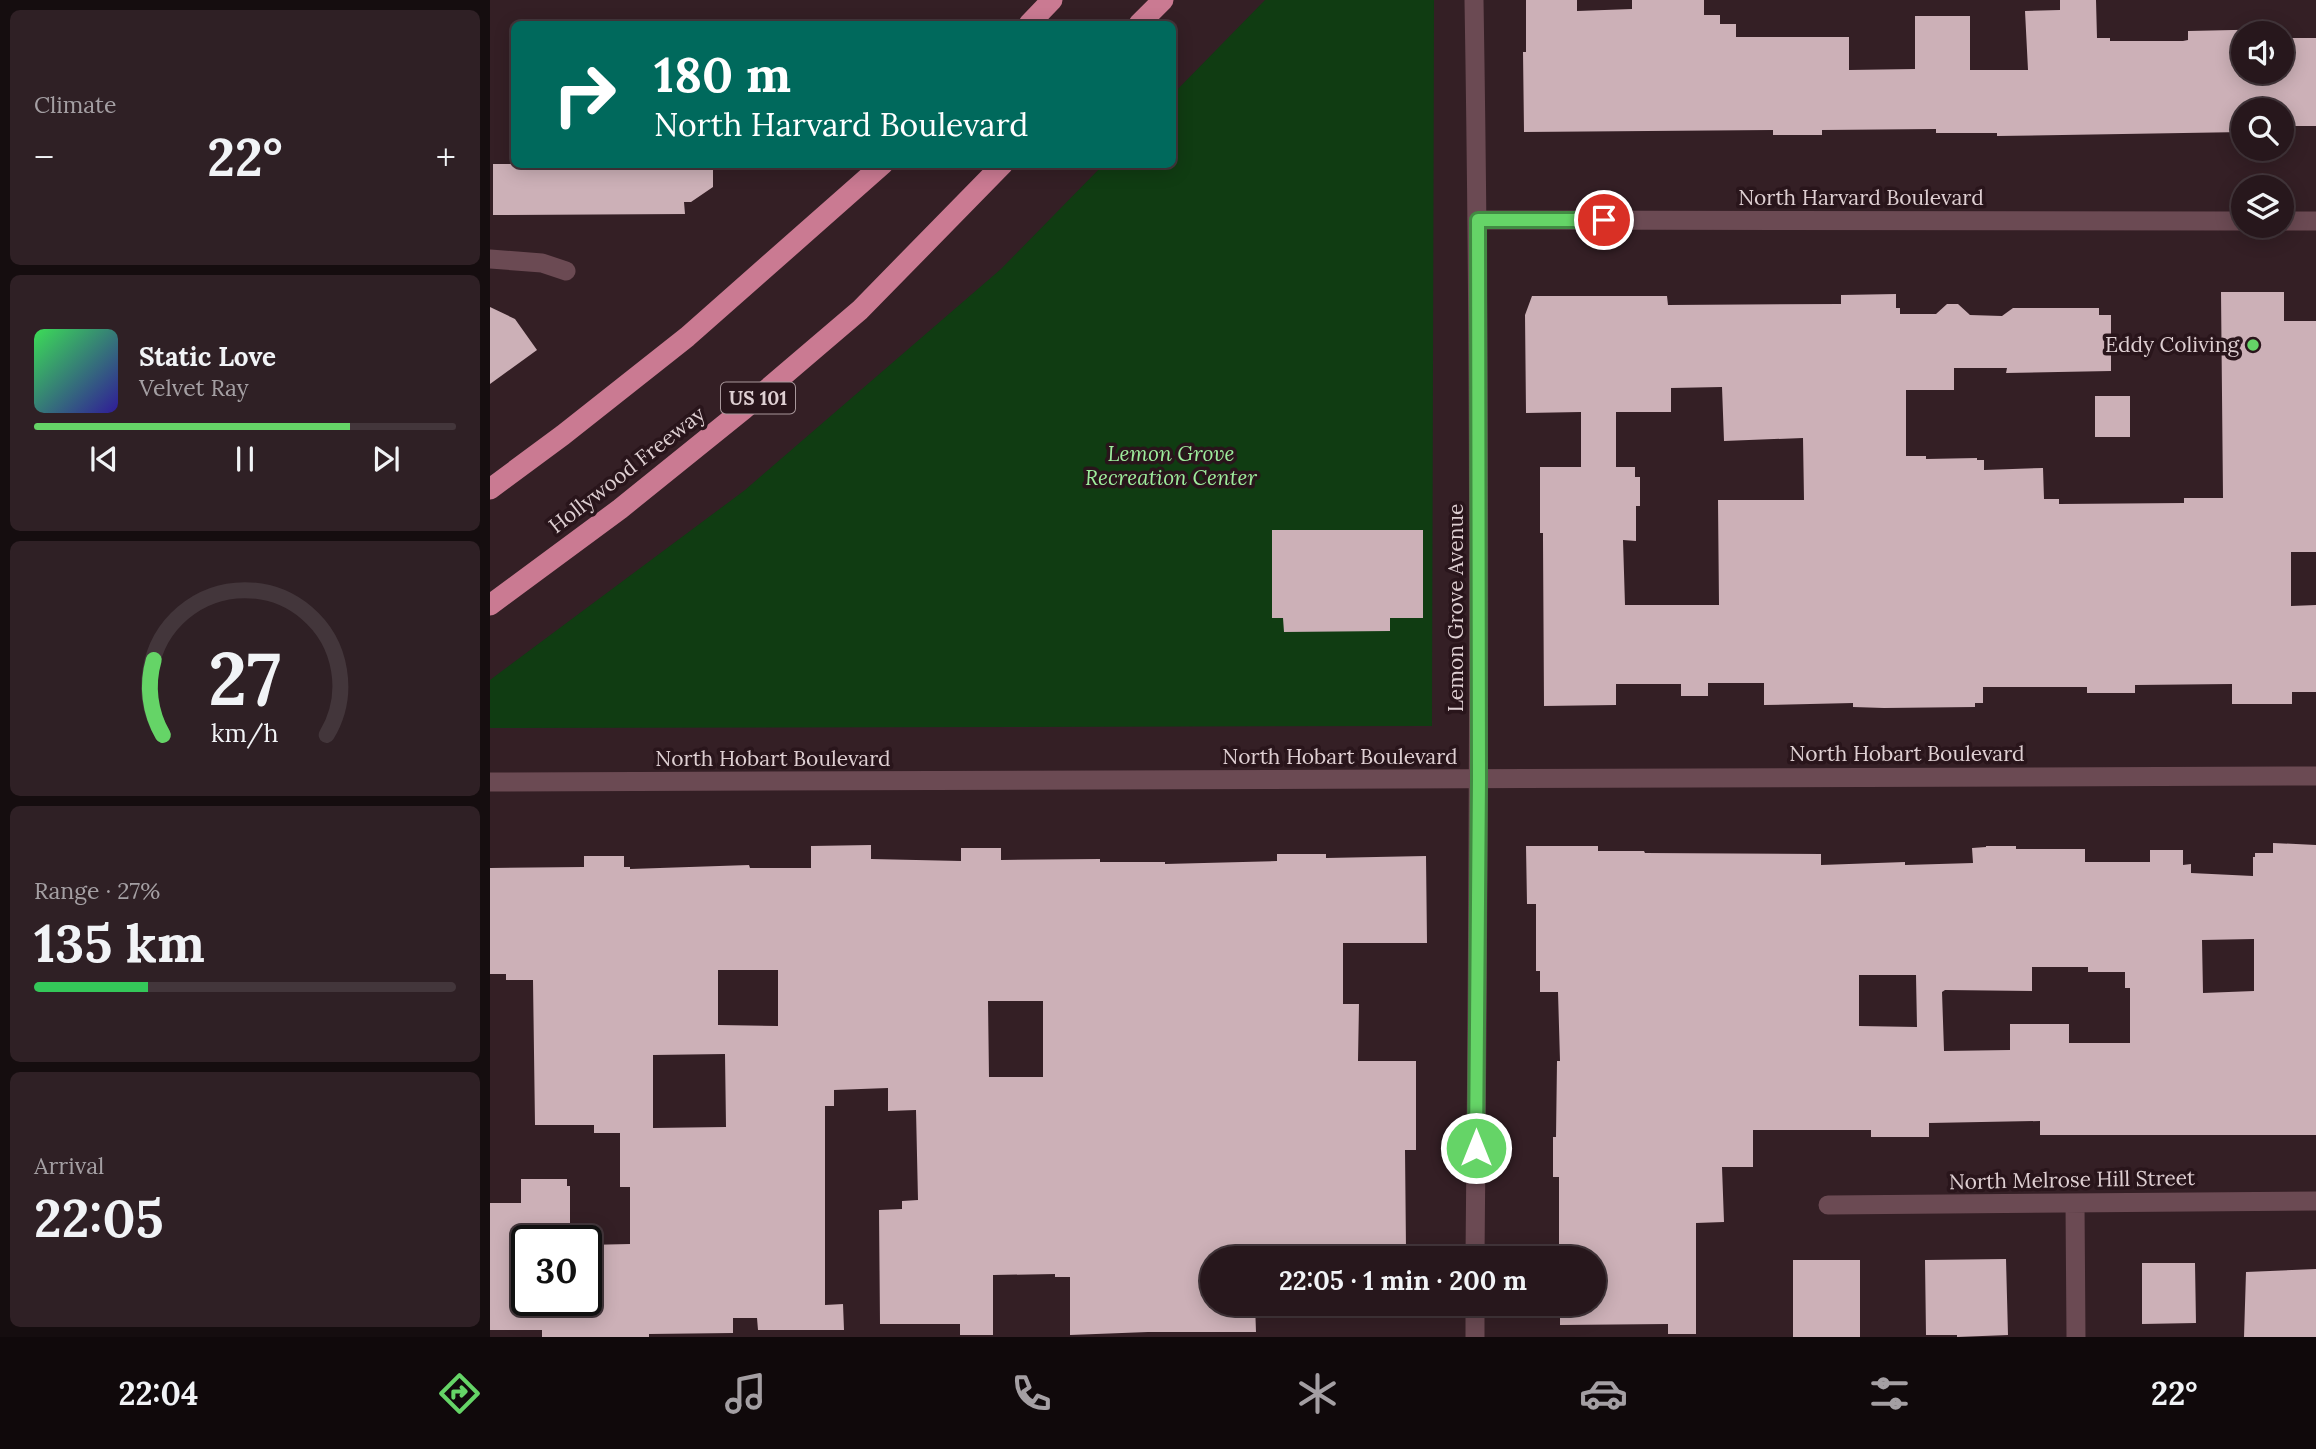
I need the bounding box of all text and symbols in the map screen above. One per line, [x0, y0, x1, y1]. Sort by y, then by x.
map controls [2231, 21, 2294, 238]
button: sound [2231, 21, 2294, 84]
text: 180 m [654, 43, 791, 105]
icon: right [539, 49, 630, 140]
text: Climate [34, 90, 116, 119]
button: search [2231, 98, 2294, 161]
text: North Harvard Boulevard [654, 104, 1028, 145]
text: 22° [207, 124, 283, 190]
text: − [34, 133, 54, 181]
text: + [436, 133, 456, 181]
button: layers [2231, 175, 2294, 238]
street label: North Harvard Boulevard [1738, 184, 1984, 211]
pin [1574, 190, 1634, 250]
icon: arrive [1585, 201, 1623, 239]
place label: Eddy Coliving [2105, 331, 2239, 358]
marker: Eddy Coliving [2245, 337, 2261, 353]
text: Static Love [139, 340, 276, 373]
text: Velvet Ray [139, 373, 249, 402]
road number: US 101 [721, 382, 795, 414]
street label: Hollywood Freeway [543, 400, 710, 539]
icon: previous [85, 440, 123, 478]
icon: pause [226, 440, 264, 478]
icon: next [367, 440, 405, 478]
park label: Lemon Grove Recreation Center [1085, 440, 1258, 491]
street label: Lemon Grove Avenue [1442, 504, 1469, 712]
text: 27 [209, 632, 281, 725]
text: km/h [211, 716, 279, 748]
street label: North Hobart Boulevard [1789, 740, 2025, 767]
street label: North Hobart Boulevard [1222, 743, 1458, 770]
street label: North Hobart Boulevard [655, 745, 891, 772]
text: Range · 27% [34, 876, 160, 905]
text: 135 km [34, 910, 205, 976]
position arrow [1439, 1111, 1513, 1185]
text: Arrival [34, 1151, 104, 1180]
street label: North Melrose Hill Street [1949, 1164, 2196, 1195]
text: 22:05 [34, 1185, 164, 1251]
speed limit sign: 30 [511, 1225, 602, 1316]
text: 22:05 · 1 min · 200 m [1279, 1264, 1527, 1297]
icon: directions [435, 1369, 484, 1418]
icon: music [721, 1369, 770, 1418]
icon: phone [1007, 1369, 1056, 1418]
icon: climate [1293, 1369, 1342, 1418]
icon: car [1579, 1369, 1628, 1418]
icon: filters [1865, 1369, 1914, 1418]
text: 22:04 [118, 1373, 198, 1414]
text: 22° [2151, 1373, 2197, 1414]

